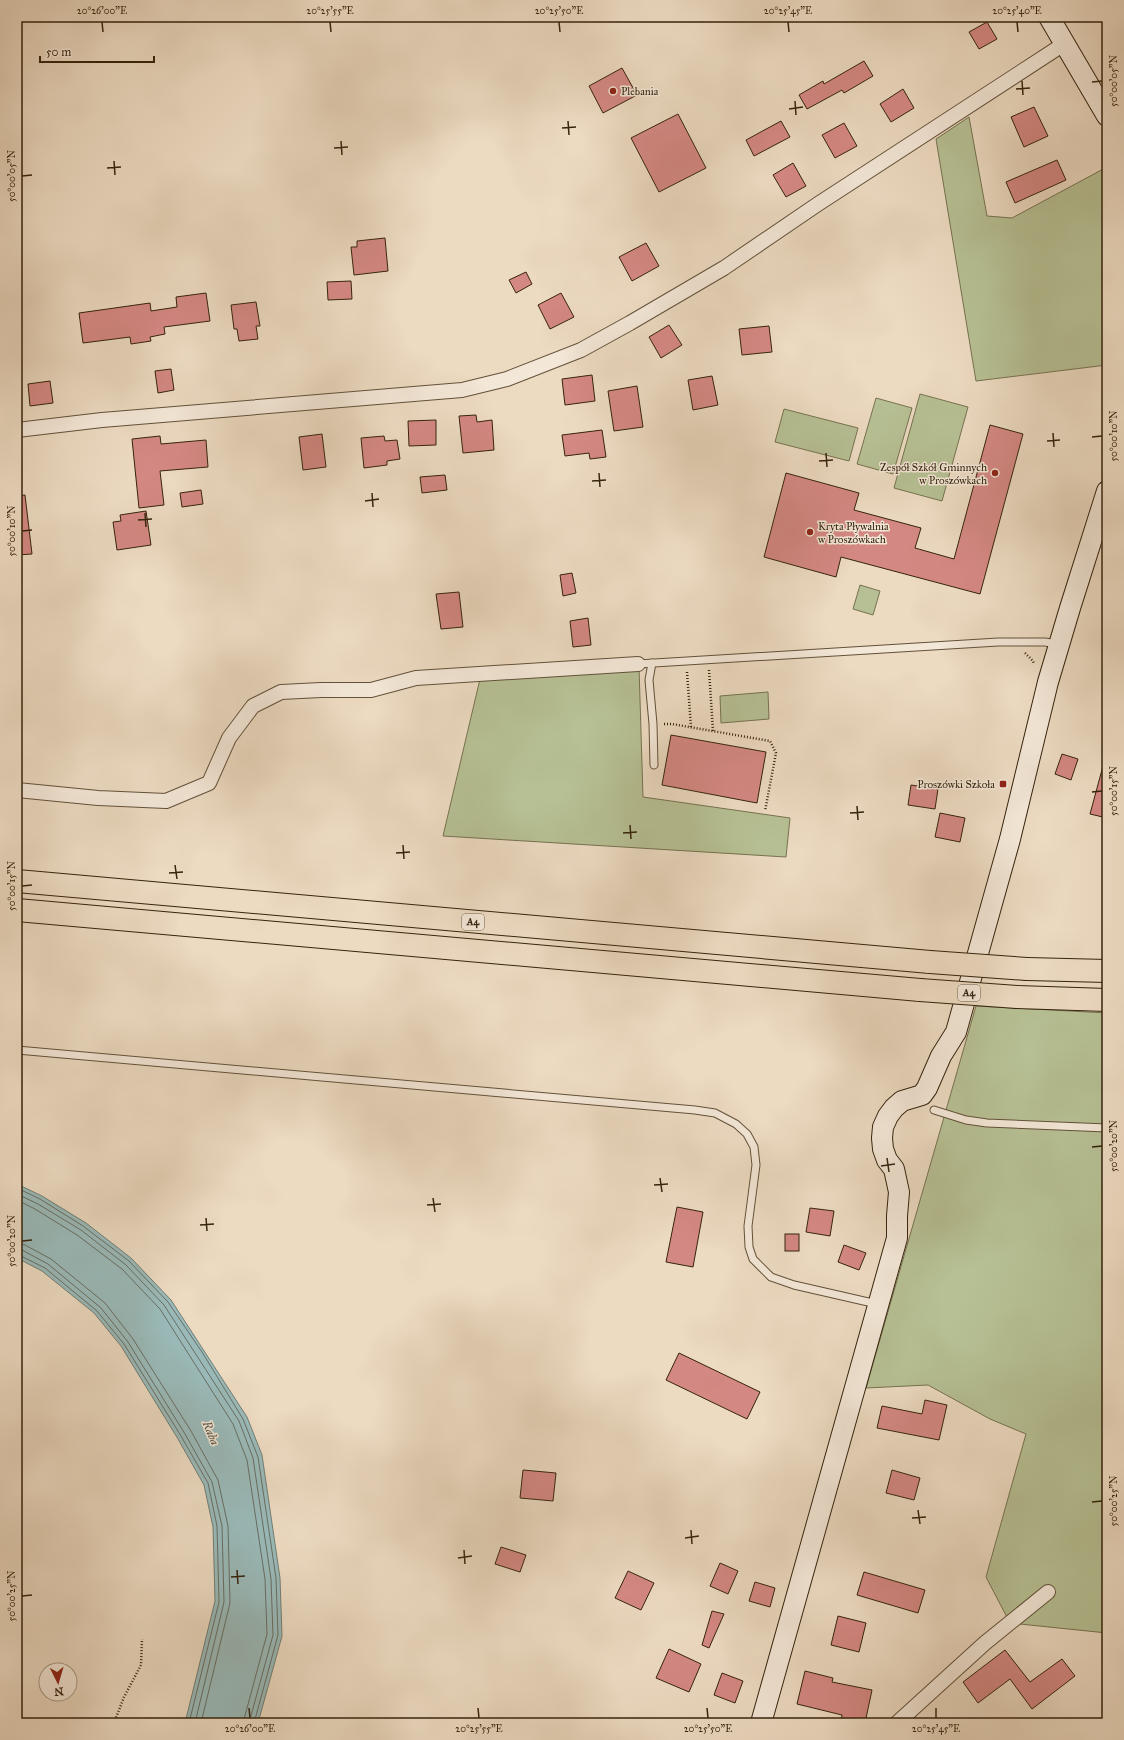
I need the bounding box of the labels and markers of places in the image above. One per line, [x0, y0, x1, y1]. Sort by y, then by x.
place label: Plebania [621, 85, 659, 98]
marker: Plebania [608, 86, 618, 96]
place label: Zespół Szkół Gminnych w Proszówkach [880, 461, 987, 487]
marker: Zespół Szkół Gminnych w Proszówkach [990, 468, 1000, 478]
place label: Kryta Pływalnia w Proszówkach [818, 520, 889, 546]
marker: Kryta Pływalnia w Proszówkach [805, 527, 815, 537]
place label: Proszówki Szkoła [917, 778, 995, 791]
marker: Proszówki Szkoła [998, 779, 1008, 789]

